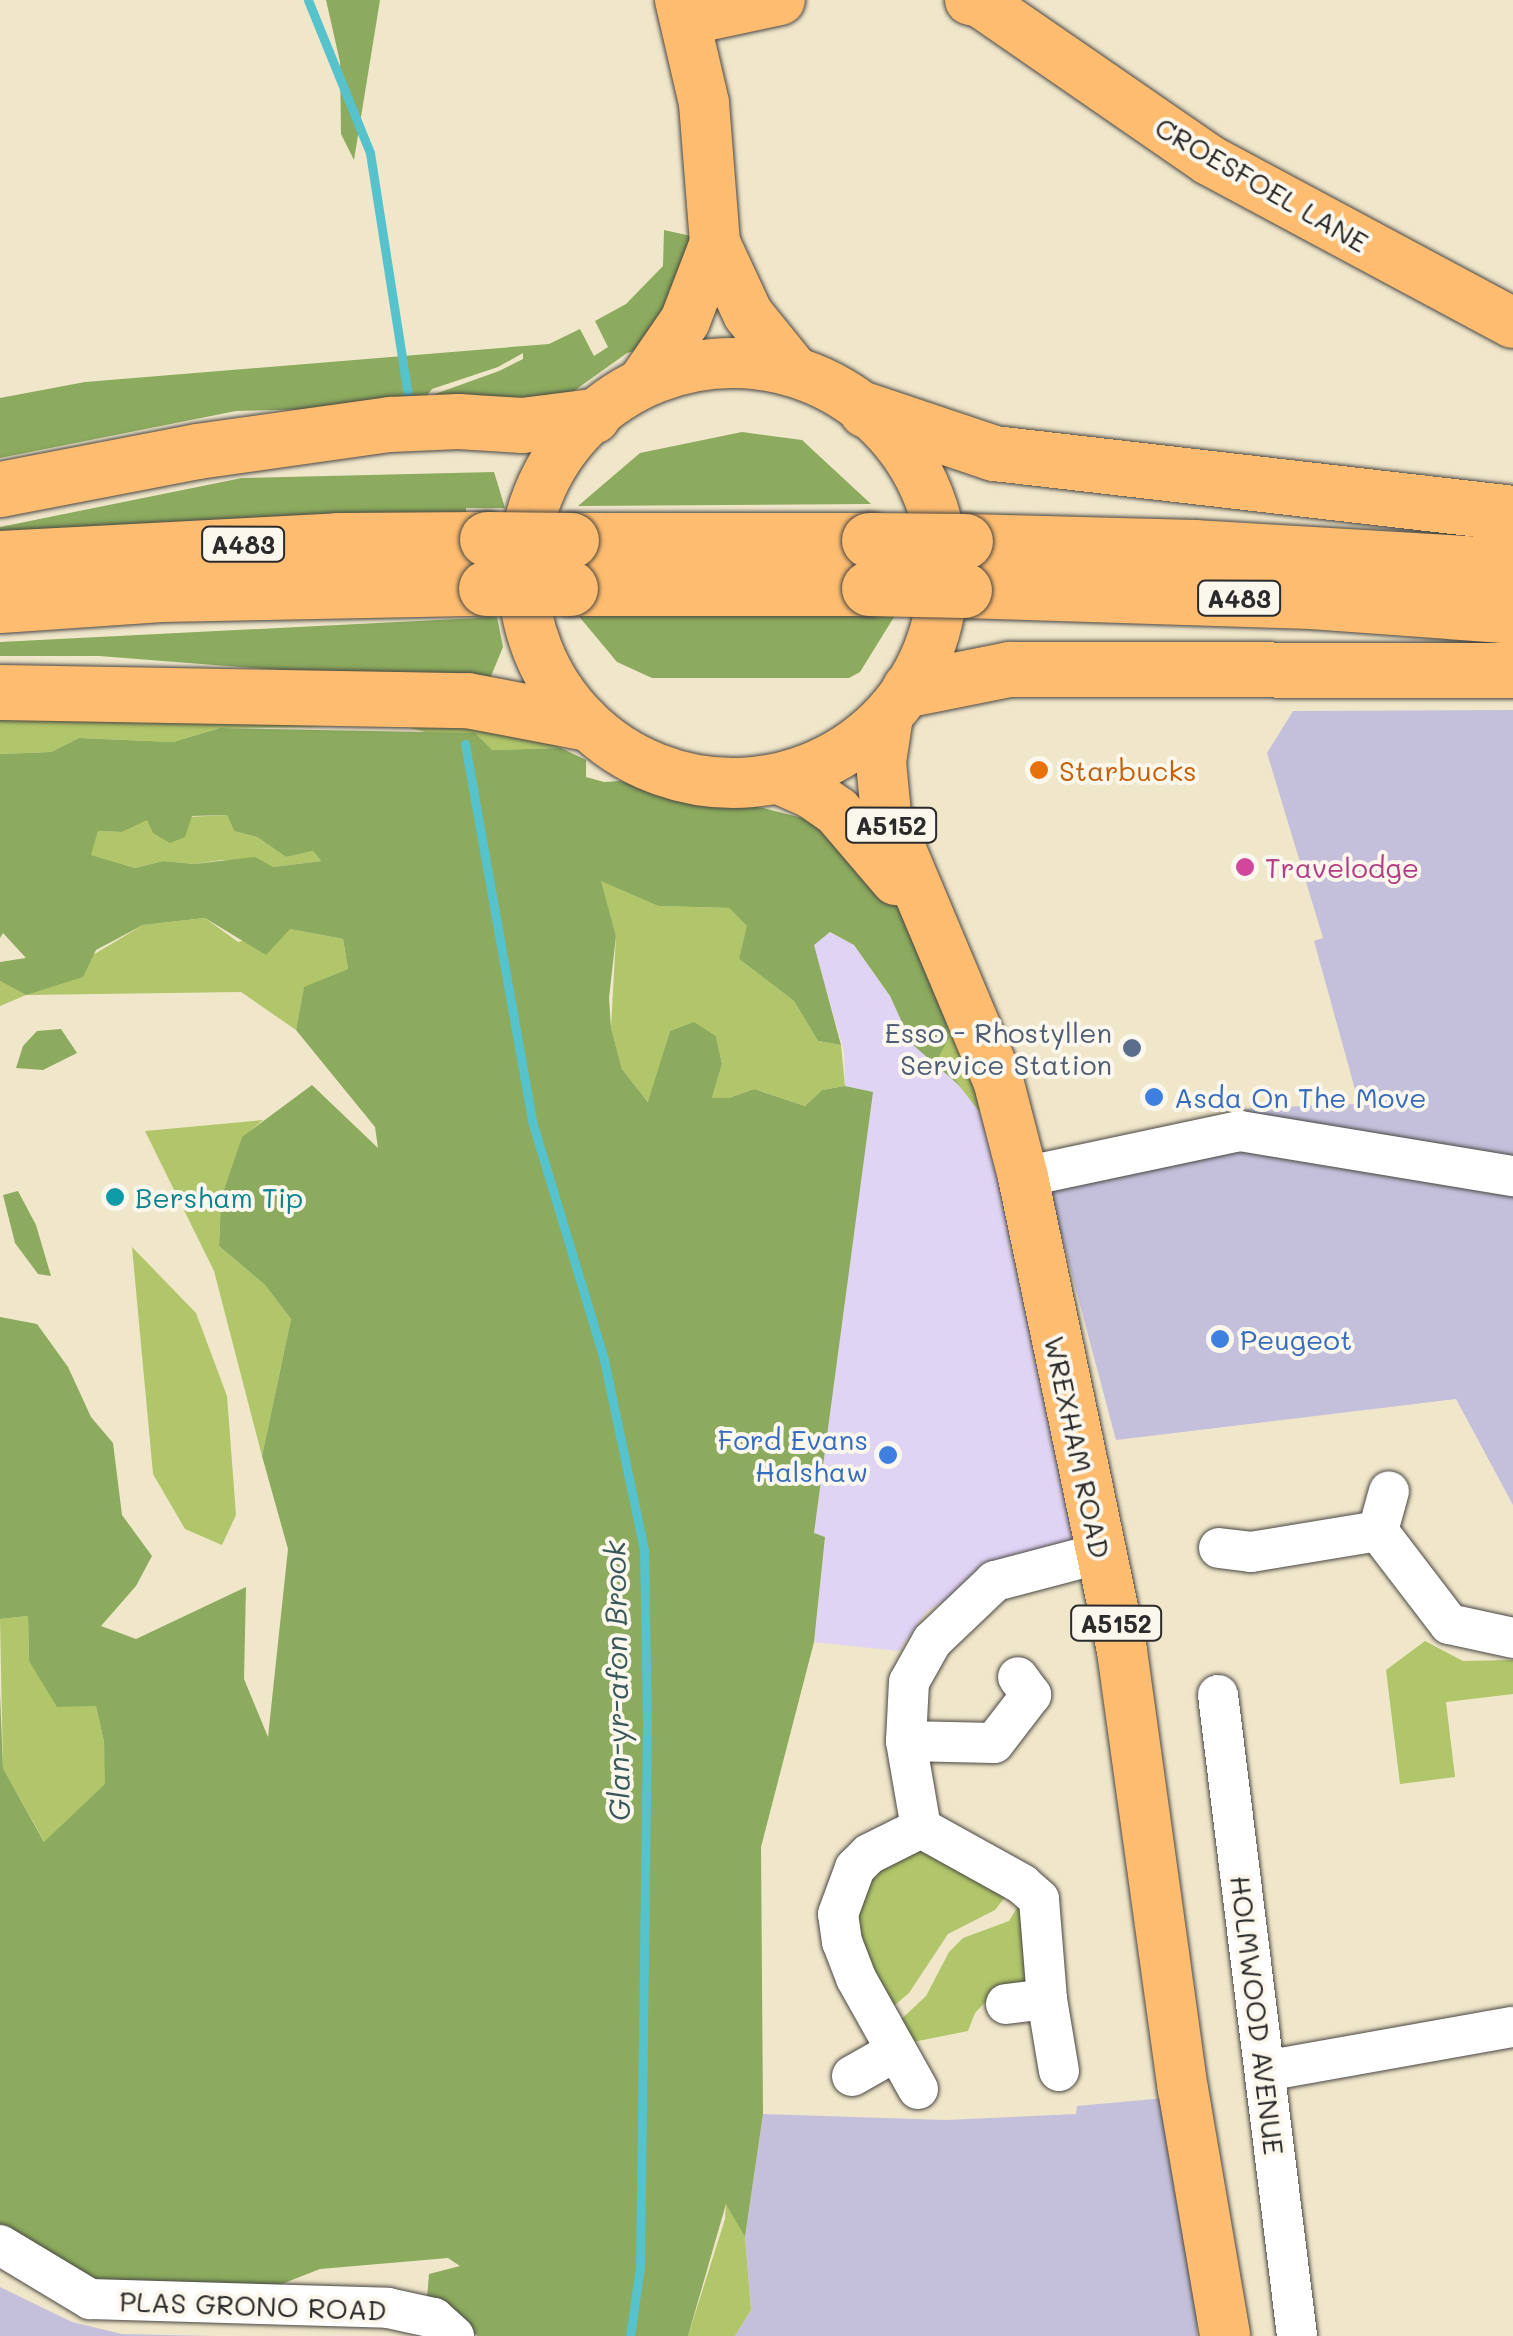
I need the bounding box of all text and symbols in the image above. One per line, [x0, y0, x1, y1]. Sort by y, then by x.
street label: CROESFOEL LANE [1150, 109, 1374, 259]
road number: A483 [200, 524, 286, 564]
road number: A483 [1196, 578, 1282, 618]
place label: Starbucks [1059, 753, 1197, 787]
marker: Starbucks [1028, 759, 1050, 781]
road number: A5152 [844, 805, 938, 845]
place label: Travelodge [1265, 850, 1419, 884]
marker: Travelodge [1234, 856, 1256, 878]
place label: Esso - Rhostyllen Service Station [885, 1015, 1112, 1081]
marker: Esso - Rhostyllen Service Station [1121, 1037, 1143, 1059]
place label: Asda On The Move [1174, 1080, 1427, 1114]
marker: Asda On The Move [1143, 1086, 1165, 1108]
place label: Bersham Tip [135, 1180, 303, 1214]
marker: Bersham Tip [104, 1186, 126, 1208]
place label: Peugeot [1240, 1322, 1352, 1356]
marker: Peugeot [1209, 1328, 1231, 1350]
street label: WREXHAM ROAD [1038, 1333, 1118, 1561]
place label: Ford Evans Halshaw [718, 1422, 868, 1488]
marker: Ford Evans Halshaw [877, 1444, 899, 1466]
water label: Glan-yr-afon Brook [596, 1540, 636, 1822]
road number: A5152 [1068, 1603, 1164, 1643]
street label: HOLMWOOD AVENUE [1224, 1874, 1292, 2156]
street label: PLAS GRONO ROAD [119, 2284, 387, 2326]

